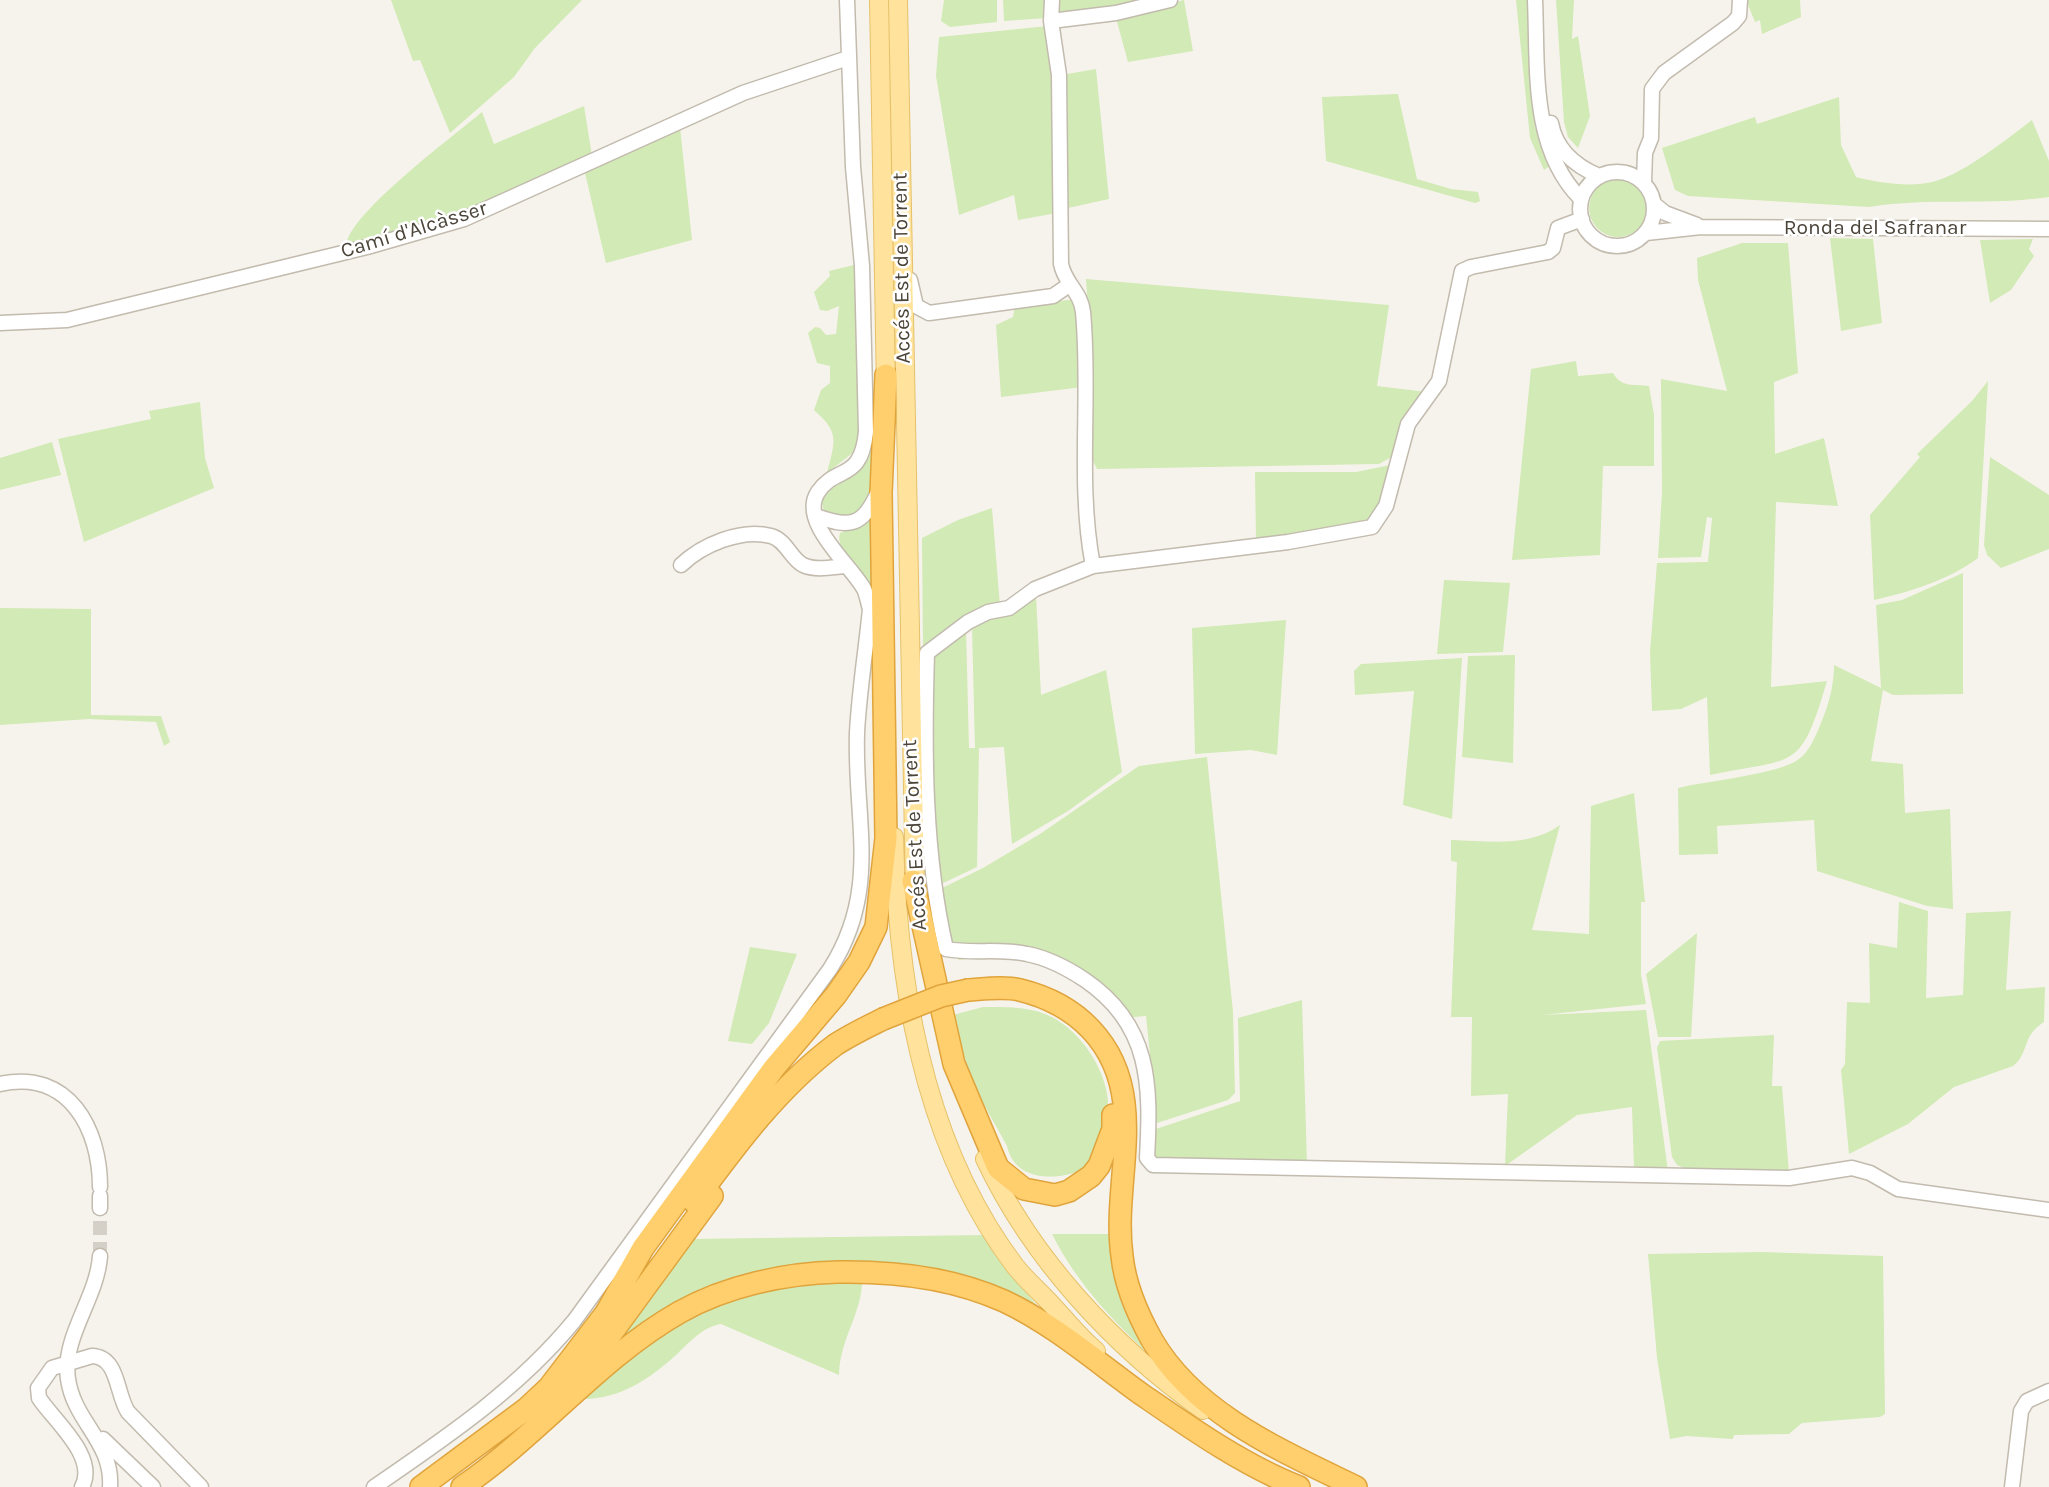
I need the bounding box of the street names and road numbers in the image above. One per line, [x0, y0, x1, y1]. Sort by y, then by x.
street label: Accés Est de Torrent [888, 172, 916, 364]
street label: Camí d'Alcàsser [338, 196, 490, 264]
street label: Ronda del Safranar [1784, 215, 1966, 241]
street label: Accés Est de Torrent [897, 739, 933, 931]

